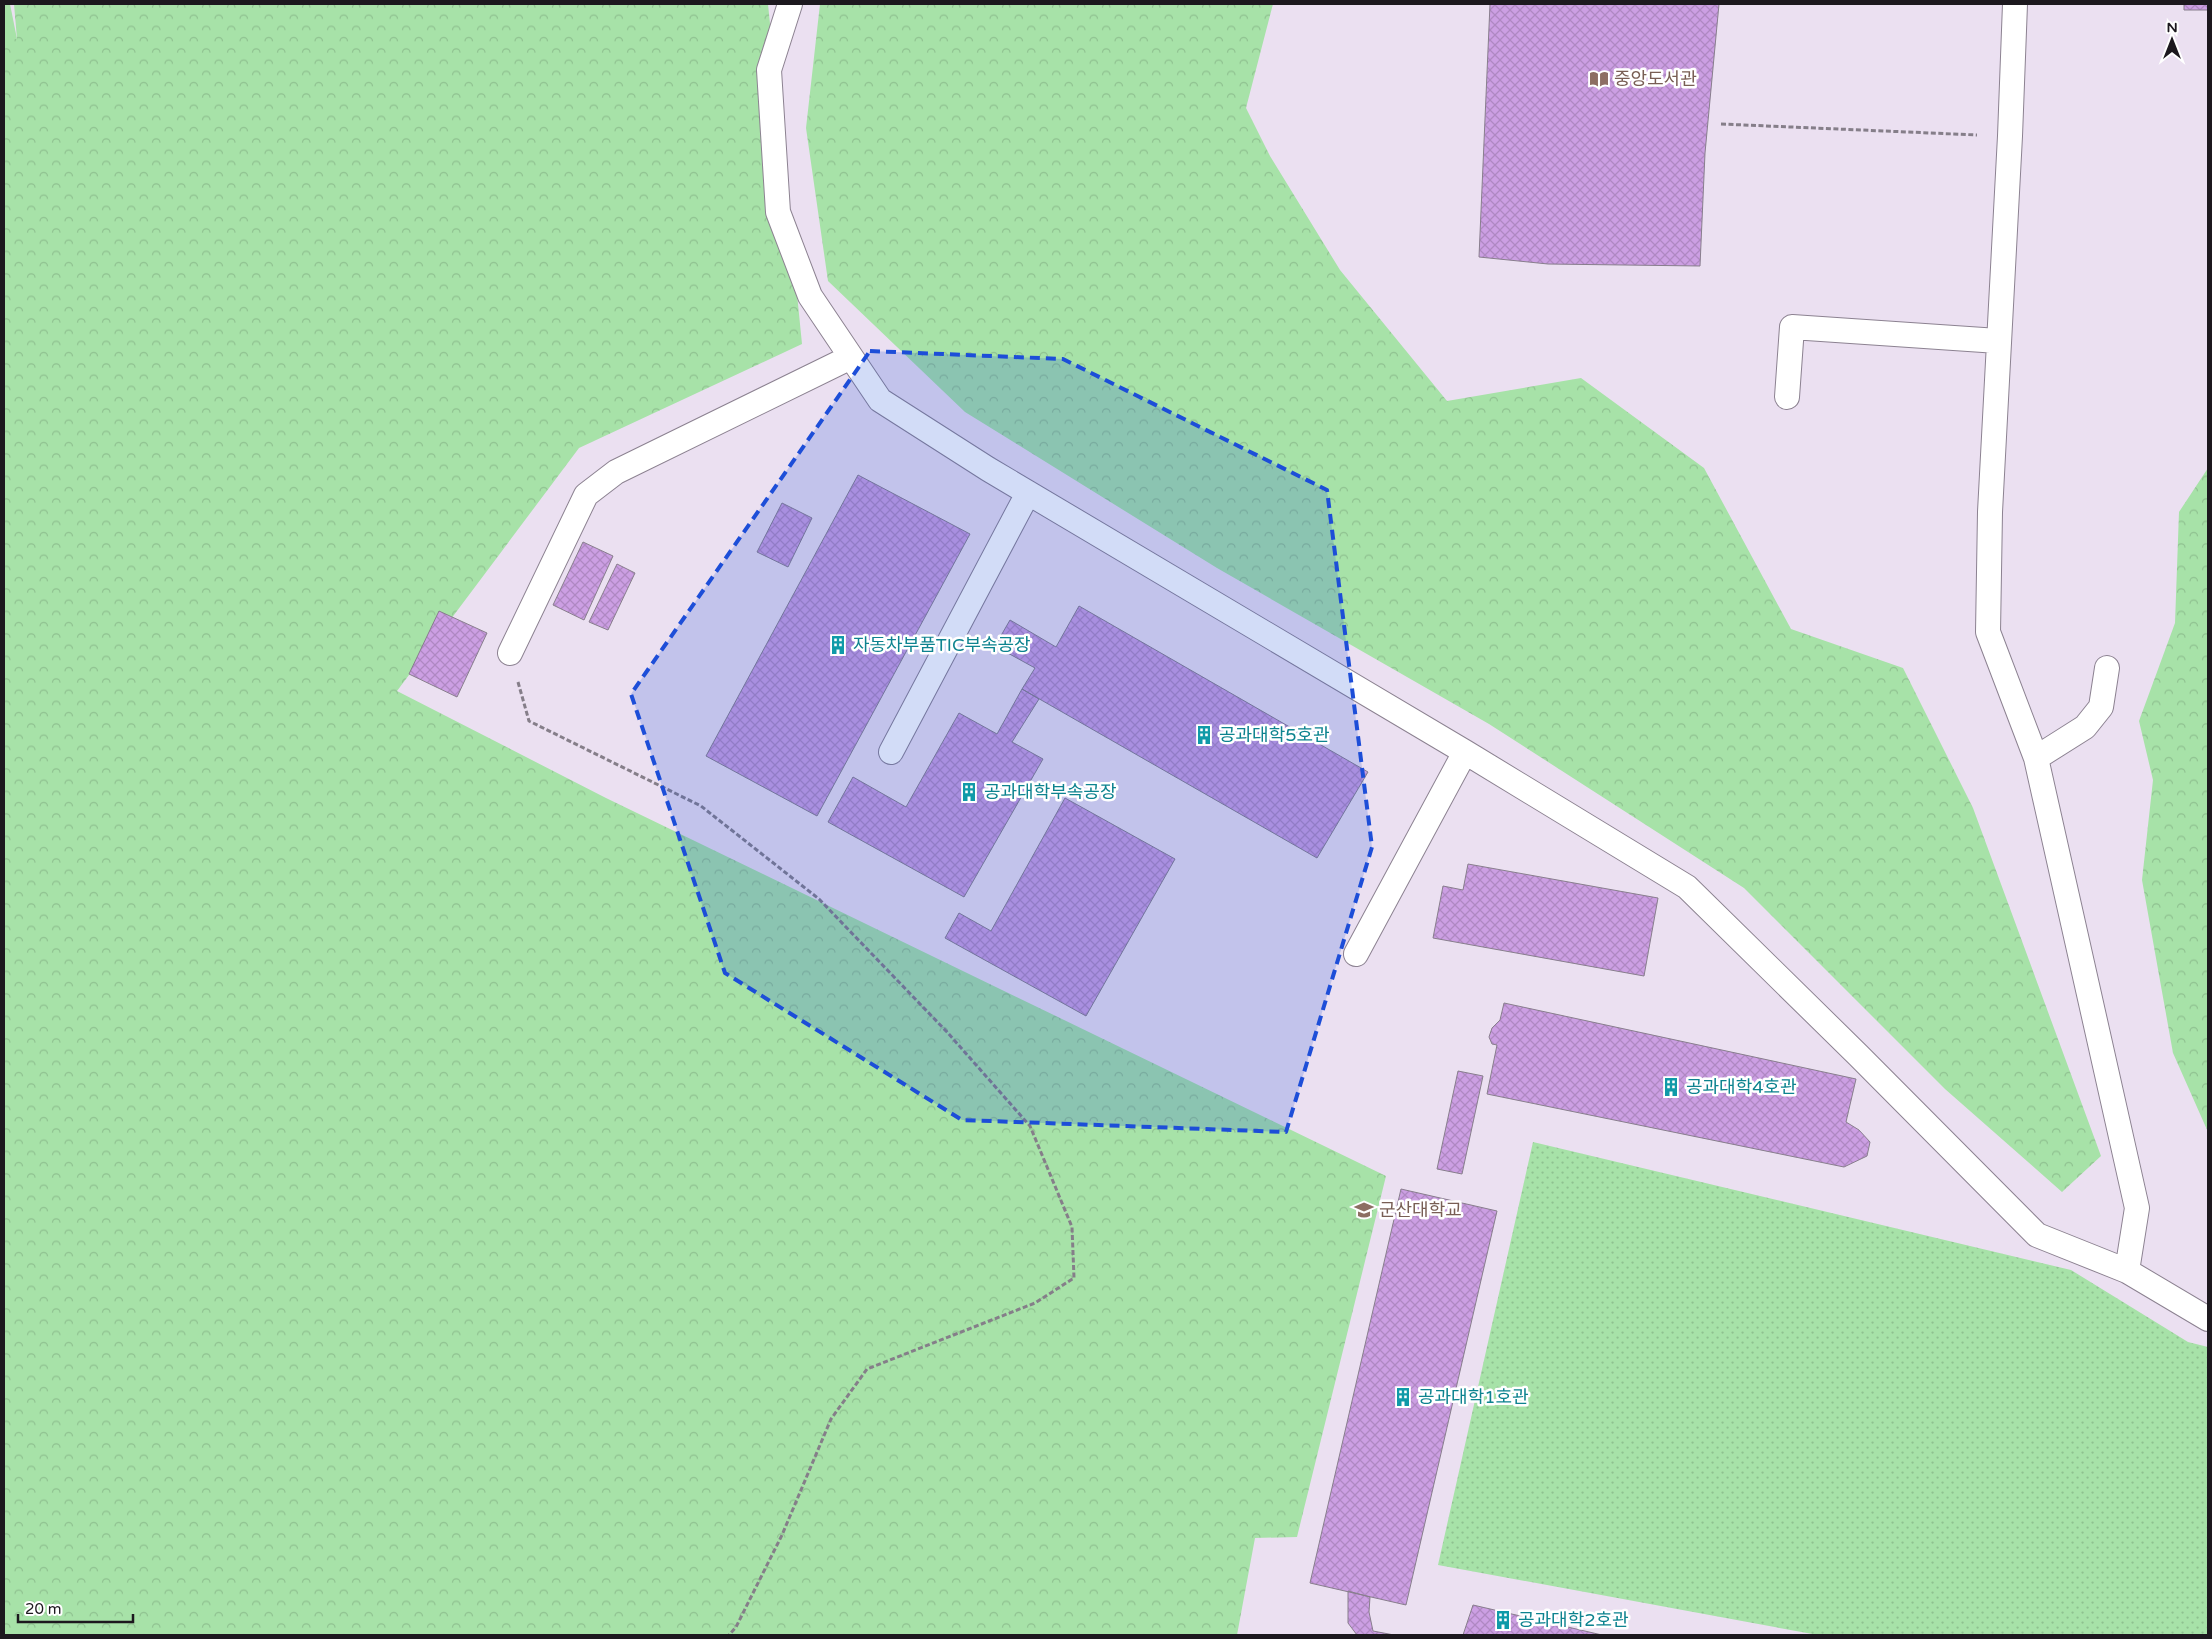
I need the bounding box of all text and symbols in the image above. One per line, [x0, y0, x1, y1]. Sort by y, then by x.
north arrow [2147, 15, 2197, 65]
text: N [2166, 19, 2178, 36]
library icon: 중앙도서관 [1588, 68, 1610, 90]
place label: 중앙도서관 [1614, 68, 1697, 90]
building icon: 자동차부품TIC부속공장 [827, 634, 849, 656]
place label: 자동차부품TIC부속공장 [853, 634, 1031, 656]
building icon: 공과대학5호관 [1193, 724, 1215, 746]
place label: 공과대학5호관 [1219, 724, 1330, 746]
building icon: 공과대학부속공장 [958, 781, 980, 803]
place label: 공과대학부속공장 [984, 781, 1116, 803]
building icon: 공과대학4호관 [1660, 1076, 1682, 1098]
place label: 공과대학4호관 [1686, 1076, 1797, 1098]
school or university icon: 군산대학교 [1353, 1199, 1375, 1221]
place label: 군산대학교 [1379, 1199, 1462, 1221]
building icon: 공과대학1호관 [1392, 1386, 1414, 1408]
place label: 공과대학1호관 [1418, 1386, 1529, 1408]
scale bar [18, 1592, 132, 1624]
text: 20 m [25, 1600, 62, 1618]
building icon: 공과대학2호관 [1492, 1609, 1514, 1631]
place label: 공과대학2호관 [1518, 1609, 1629, 1631]

